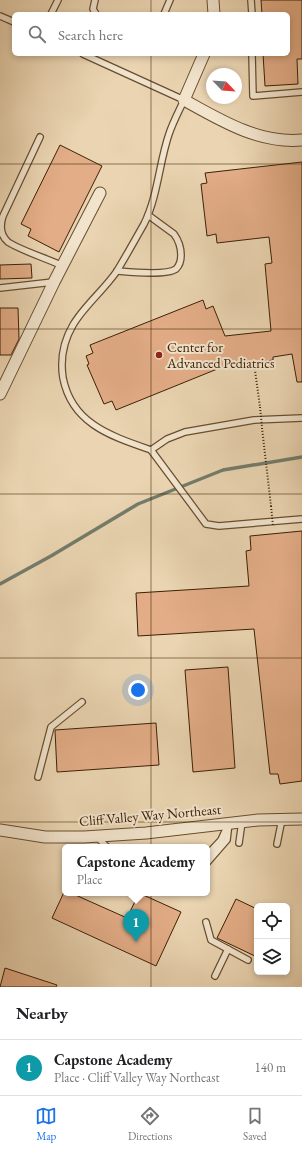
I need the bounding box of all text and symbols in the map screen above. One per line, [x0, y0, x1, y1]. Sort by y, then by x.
search box [12, 12, 290, 56]
icon: search [26, 23, 48, 45]
text: Search here [58, 25, 123, 44]
north arrow [206, 68, 242, 104]
place label: Center for Advanced Pediatrics [166, 338, 275, 372]
marker: Center for Advanced Pediatrics [154, 350, 164, 360]
your location [128, 680, 148, 700]
street label: Cliff Valley Way Northeast [78, 800, 222, 830]
popup [62, 844, 210, 896]
text: Capstone Academy [77, 852, 195, 871]
text: Place [77, 871, 102, 888]
map controls [254, 903, 290, 975]
button: locate [254, 903, 290, 939]
pin: 1 [123, 909, 149, 942]
button: layers [254, 939, 290, 975]
text: Nearby [16, 1002, 68, 1024]
text: Capstone Academy [54, 1050, 172, 1069]
text: 1 [26, 1059, 32, 1076]
text: 140 m [255, 1059, 286, 1076]
text: Place · Cliff Valley Way Northeast [54, 1069, 220, 1086]
tab: Map [35, 1105, 57, 1143]
tab: Directions [128, 1105, 172, 1143]
tab: Saved [243, 1105, 267, 1143]

